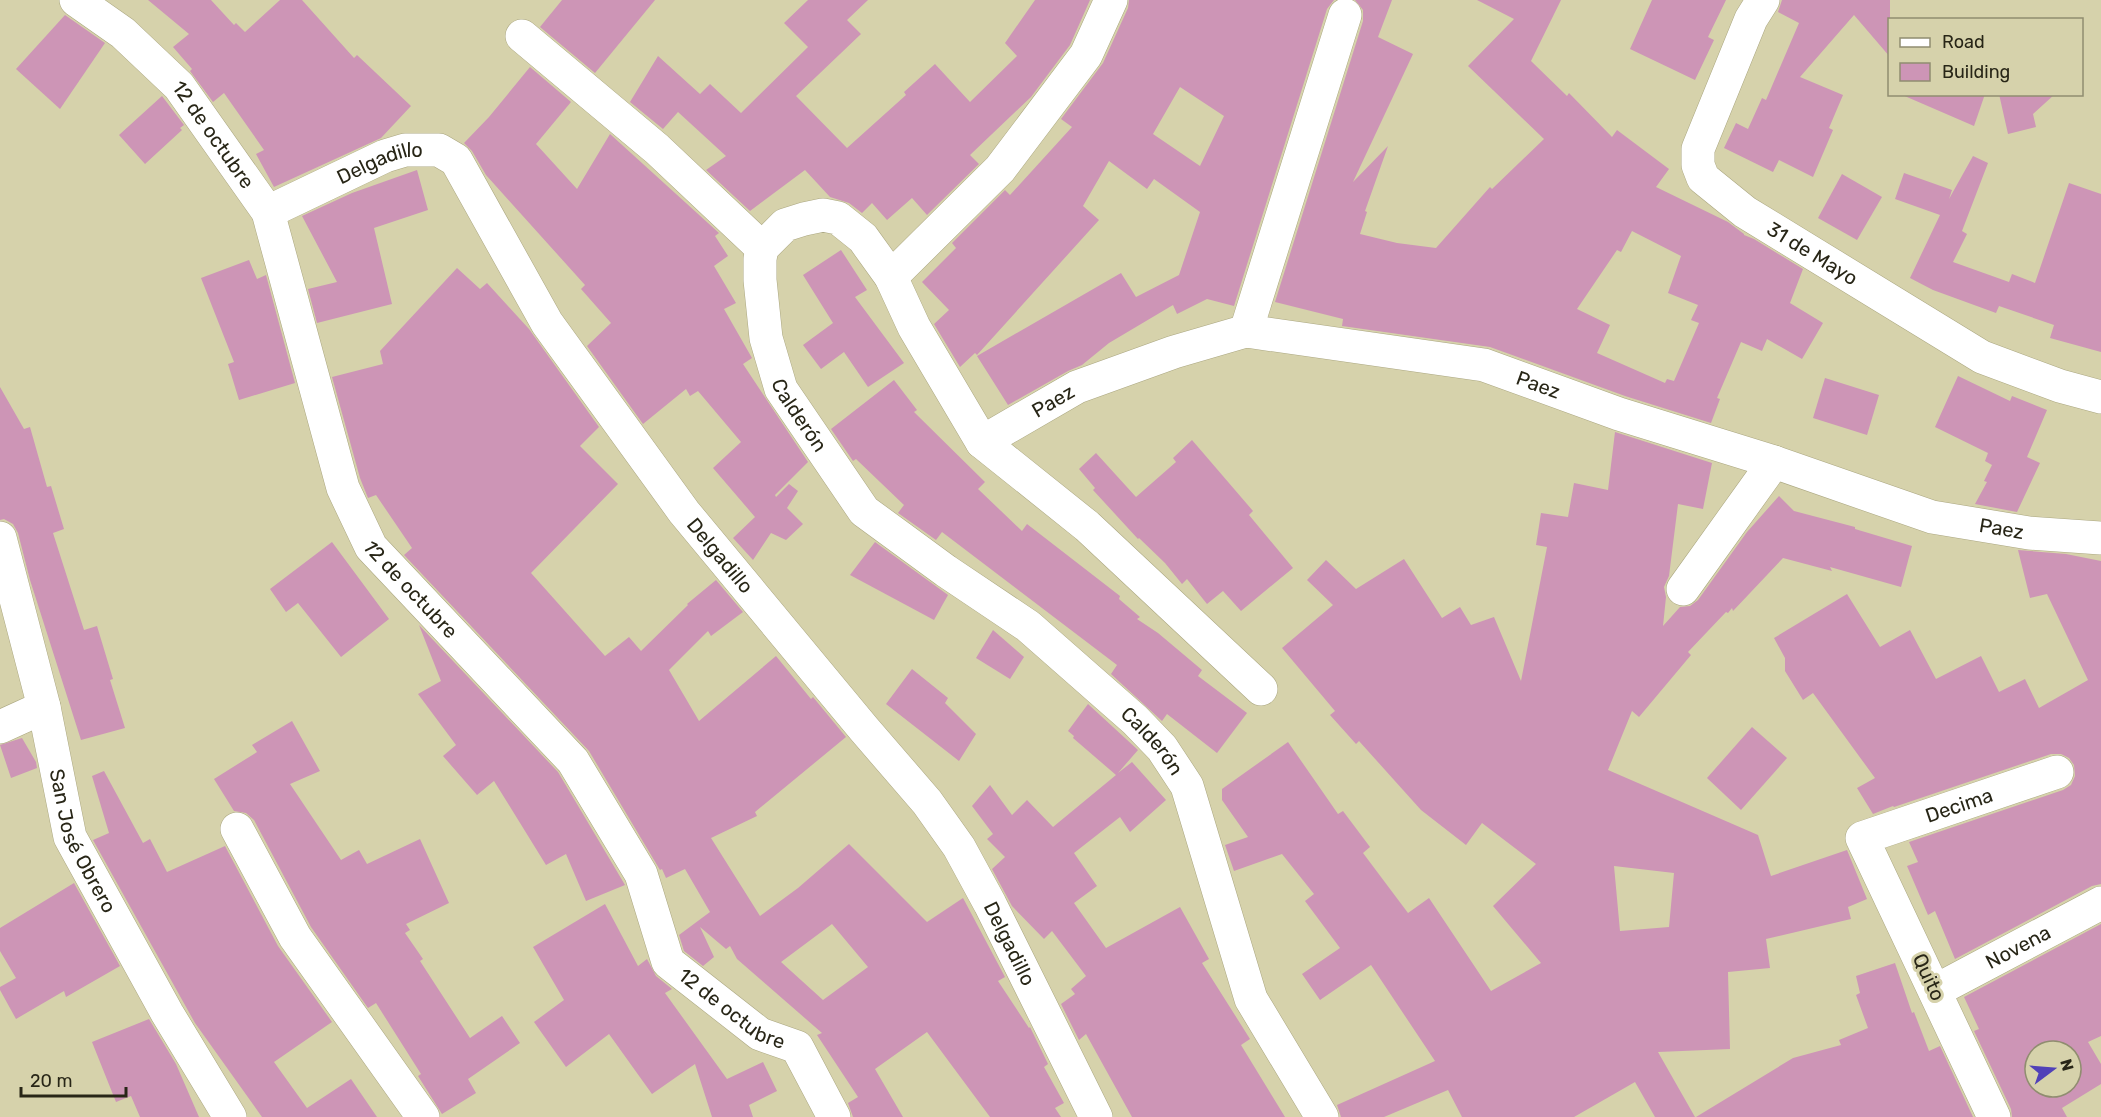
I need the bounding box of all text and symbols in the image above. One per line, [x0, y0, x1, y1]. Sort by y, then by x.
legend [1888, 18, 2083, 96]
text: Road [1942, 31, 1985, 53]
text: Building [1942, 61, 2010, 83]
street label: 12 de octubre [167, 76, 260, 193]
street label: Delgadillo [333, 138, 423, 189]
street label: 31 de Mayo [1763, 216, 1862, 290]
street label: Paez [1513, 366, 1564, 404]
street label: Calderón [767, 376, 832, 456]
street label: Paez [1027, 379, 1078, 423]
street label: Delgadillo [682, 513, 758, 598]
street label: Paez [1977, 513, 2026, 544]
street label: 12 de octubre [358, 537, 463, 643]
street label: Calderón [1116, 701, 1189, 780]
street label: San José Obrero [45, 767, 121, 917]
street label: Decima [1922, 783, 1996, 828]
street label: Delgadillo [979, 897, 1041, 989]
street label: Novena [1981, 920, 2055, 974]
street label: Quito [1908, 949, 1950, 1005]
street label: 12 de octubre [674, 963, 788, 1054]
north arrow [2023, 1039, 2083, 1099]
text: N [2056, 1057, 2078, 1073]
scale bar [21, 1060, 126, 1098]
text: 20 m [30, 1070, 72, 1092]

